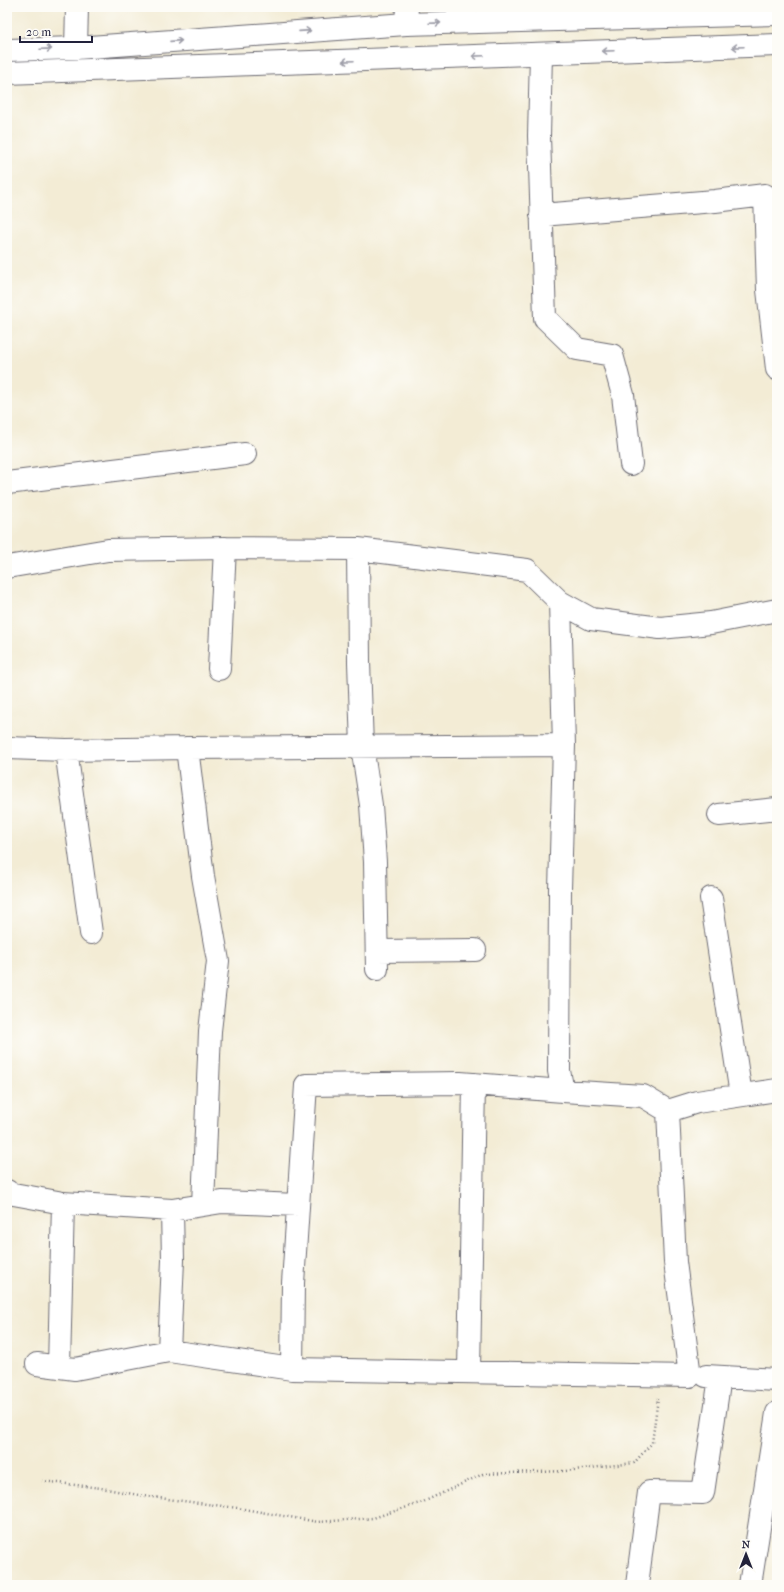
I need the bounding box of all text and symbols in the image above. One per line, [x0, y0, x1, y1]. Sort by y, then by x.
scale bar [20, 18, 92, 44]
one-way arrow [428, 19, 441, 27]
text: 20 m [26, 25, 51, 39]
one-way arrow [298, 28, 311, 35]
one-way arrow [169, 37, 182, 44]
one-way arrow [732, 43, 745, 50]
one-way arrow [39, 45, 52, 53]
one-way arrow [602, 48, 615, 55]
one-way arrow [472, 52, 485, 60]
one-way arrow [342, 57, 355, 64]
north arrow [726, 1534, 766, 1574]
text: N [742, 1538, 751, 1551]

